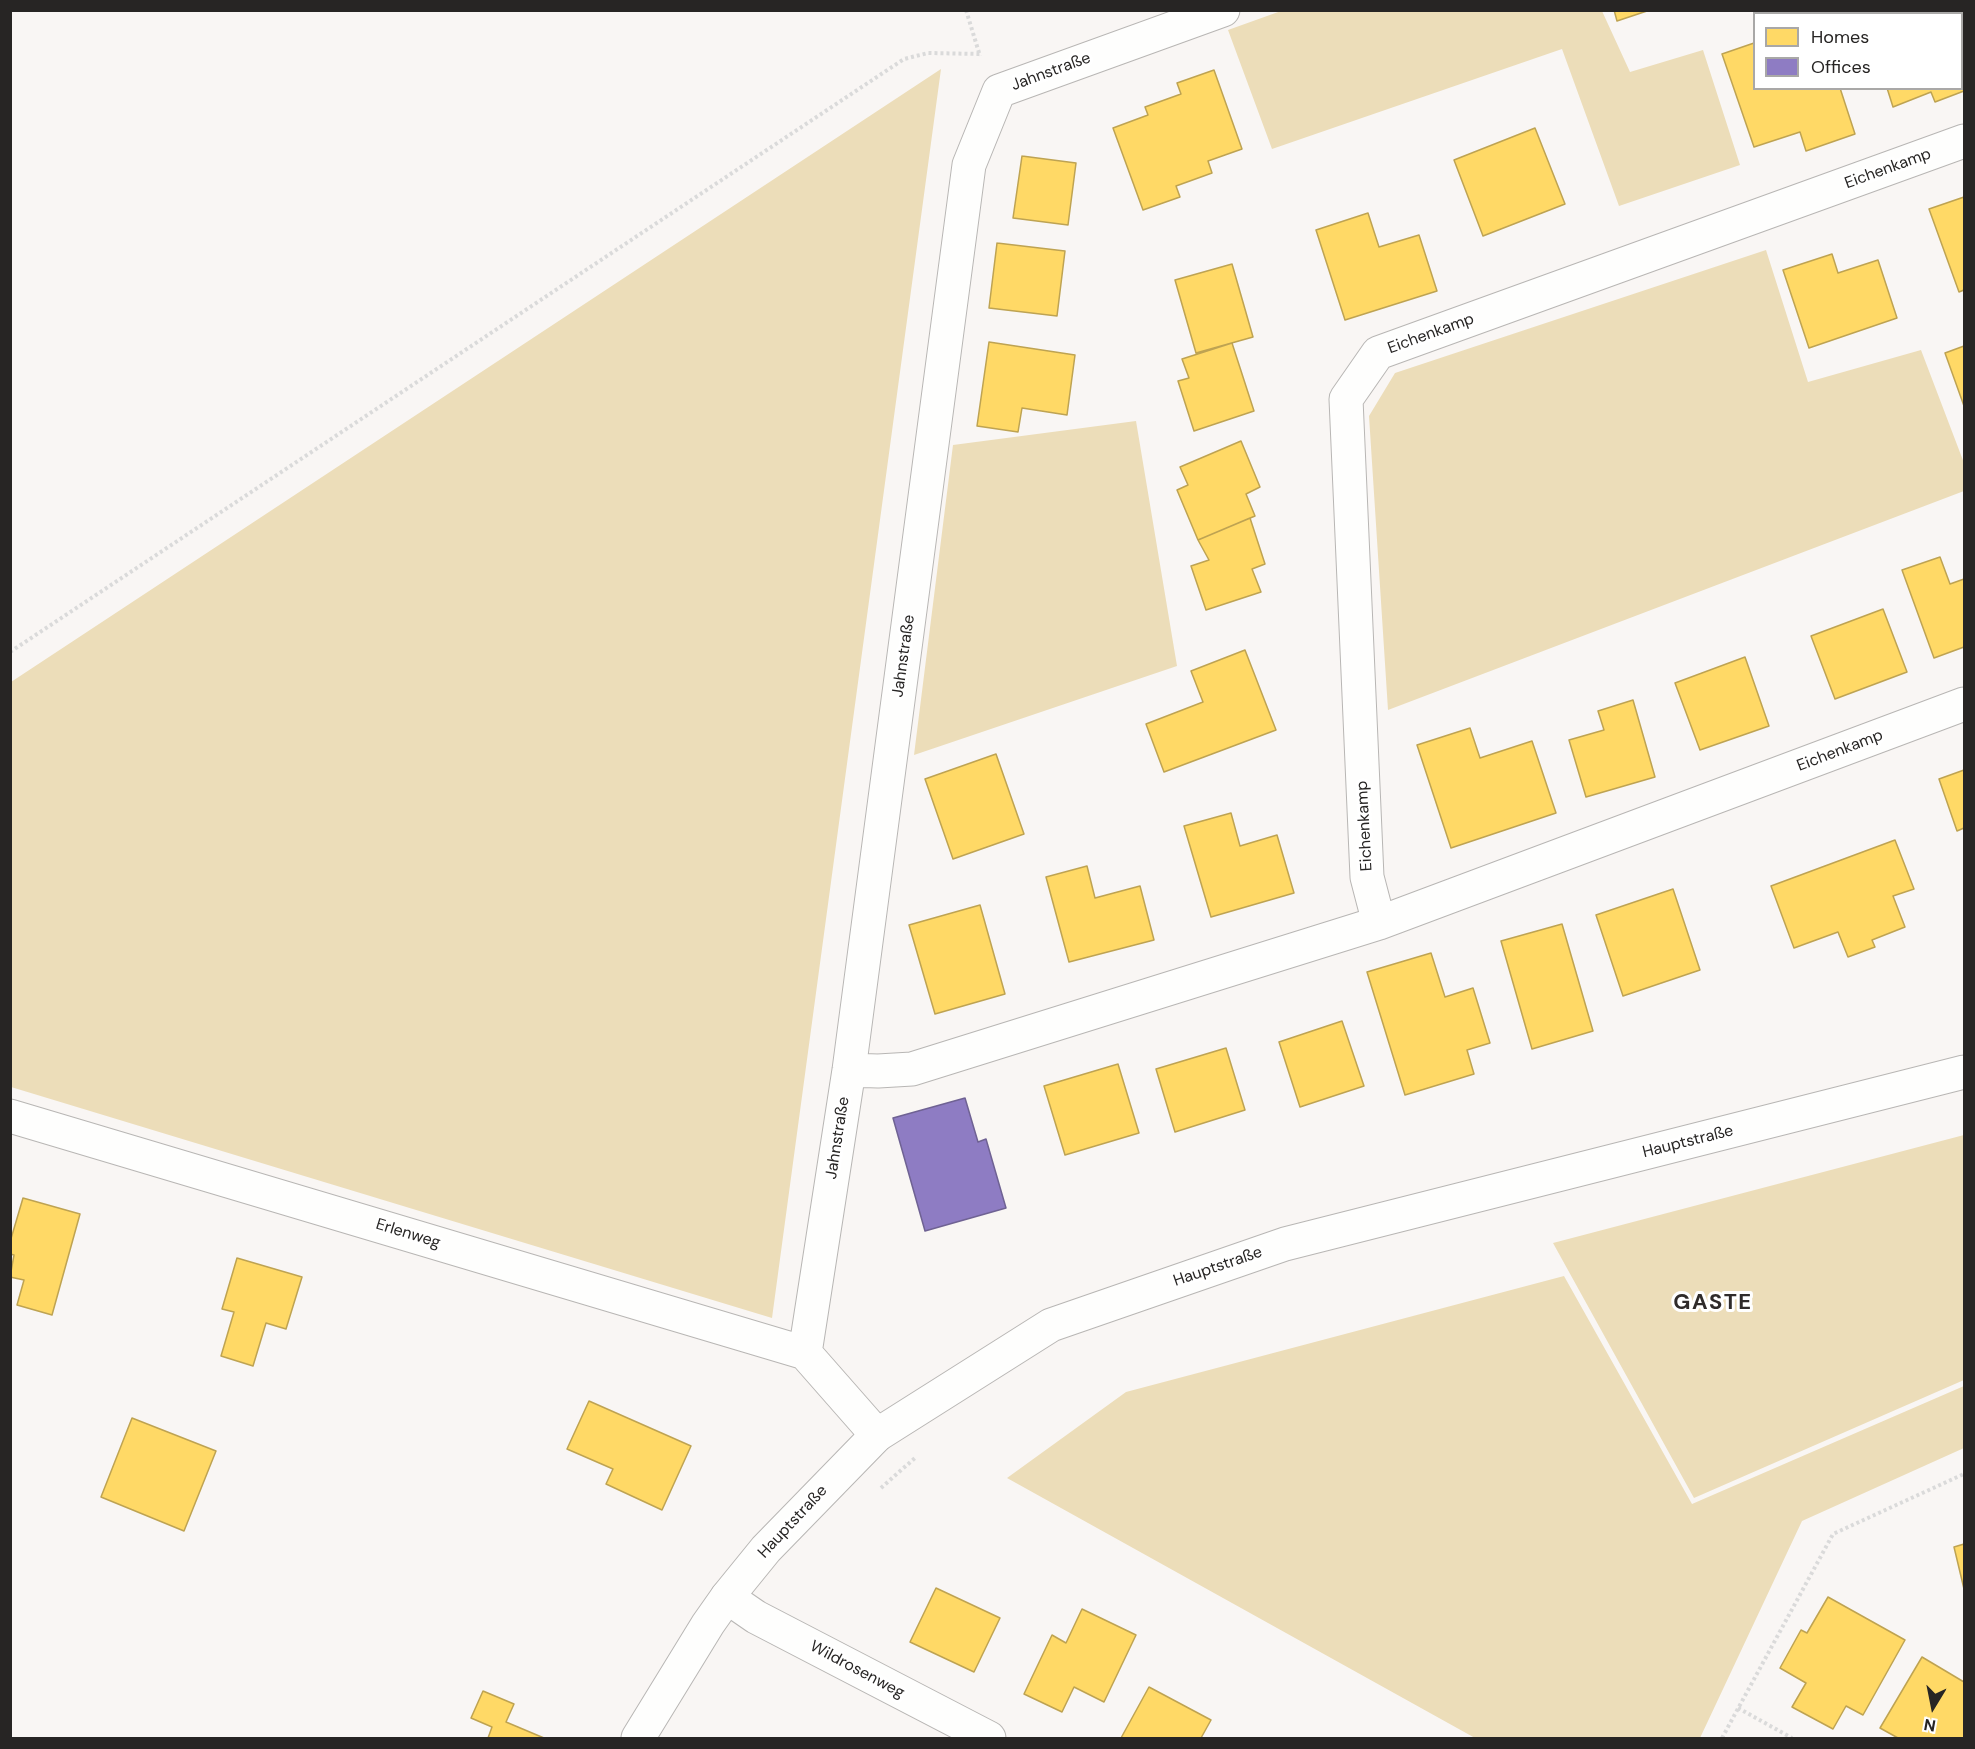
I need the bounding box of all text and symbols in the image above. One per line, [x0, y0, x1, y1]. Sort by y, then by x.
legend [1753, 12, 1963, 90]
text: Homes [1811, 25, 1869, 49]
street label: Jahnstraße [1009, 49, 1093, 95]
text: Offices [1811, 55, 1871, 79]
street label: Eichenkamp [1842, 145, 1934, 193]
street label: Eichenkamp [1385, 310, 1477, 358]
street label: Jahnstraße [889, 614, 919, 698]
street label: Eichenkamp [1794, 726, 1886, 776]
street label: Eichenkamp [1353, 780, 1377, 872]
street label: Jahnstraße [822, 1095, 854, 1181]
street label: Hauptstraße [1641, 1121, 1735, 1163]
street label: Erlenweg [373, 1215, 443, 1253]
street label: Hauptstraße [1171, 1243, 1265, 1291]
district label: GASTE [1673, 1290, 1753, 1316]
street label: Hauptstraße [754, 1482, 832, 1562]
street label: Wildrosenweg [806, 1637, 908, 1703]
north arrow [1903, 1677, 1963, 1737]
text: N [1922, 1714, 1937, 1737]

